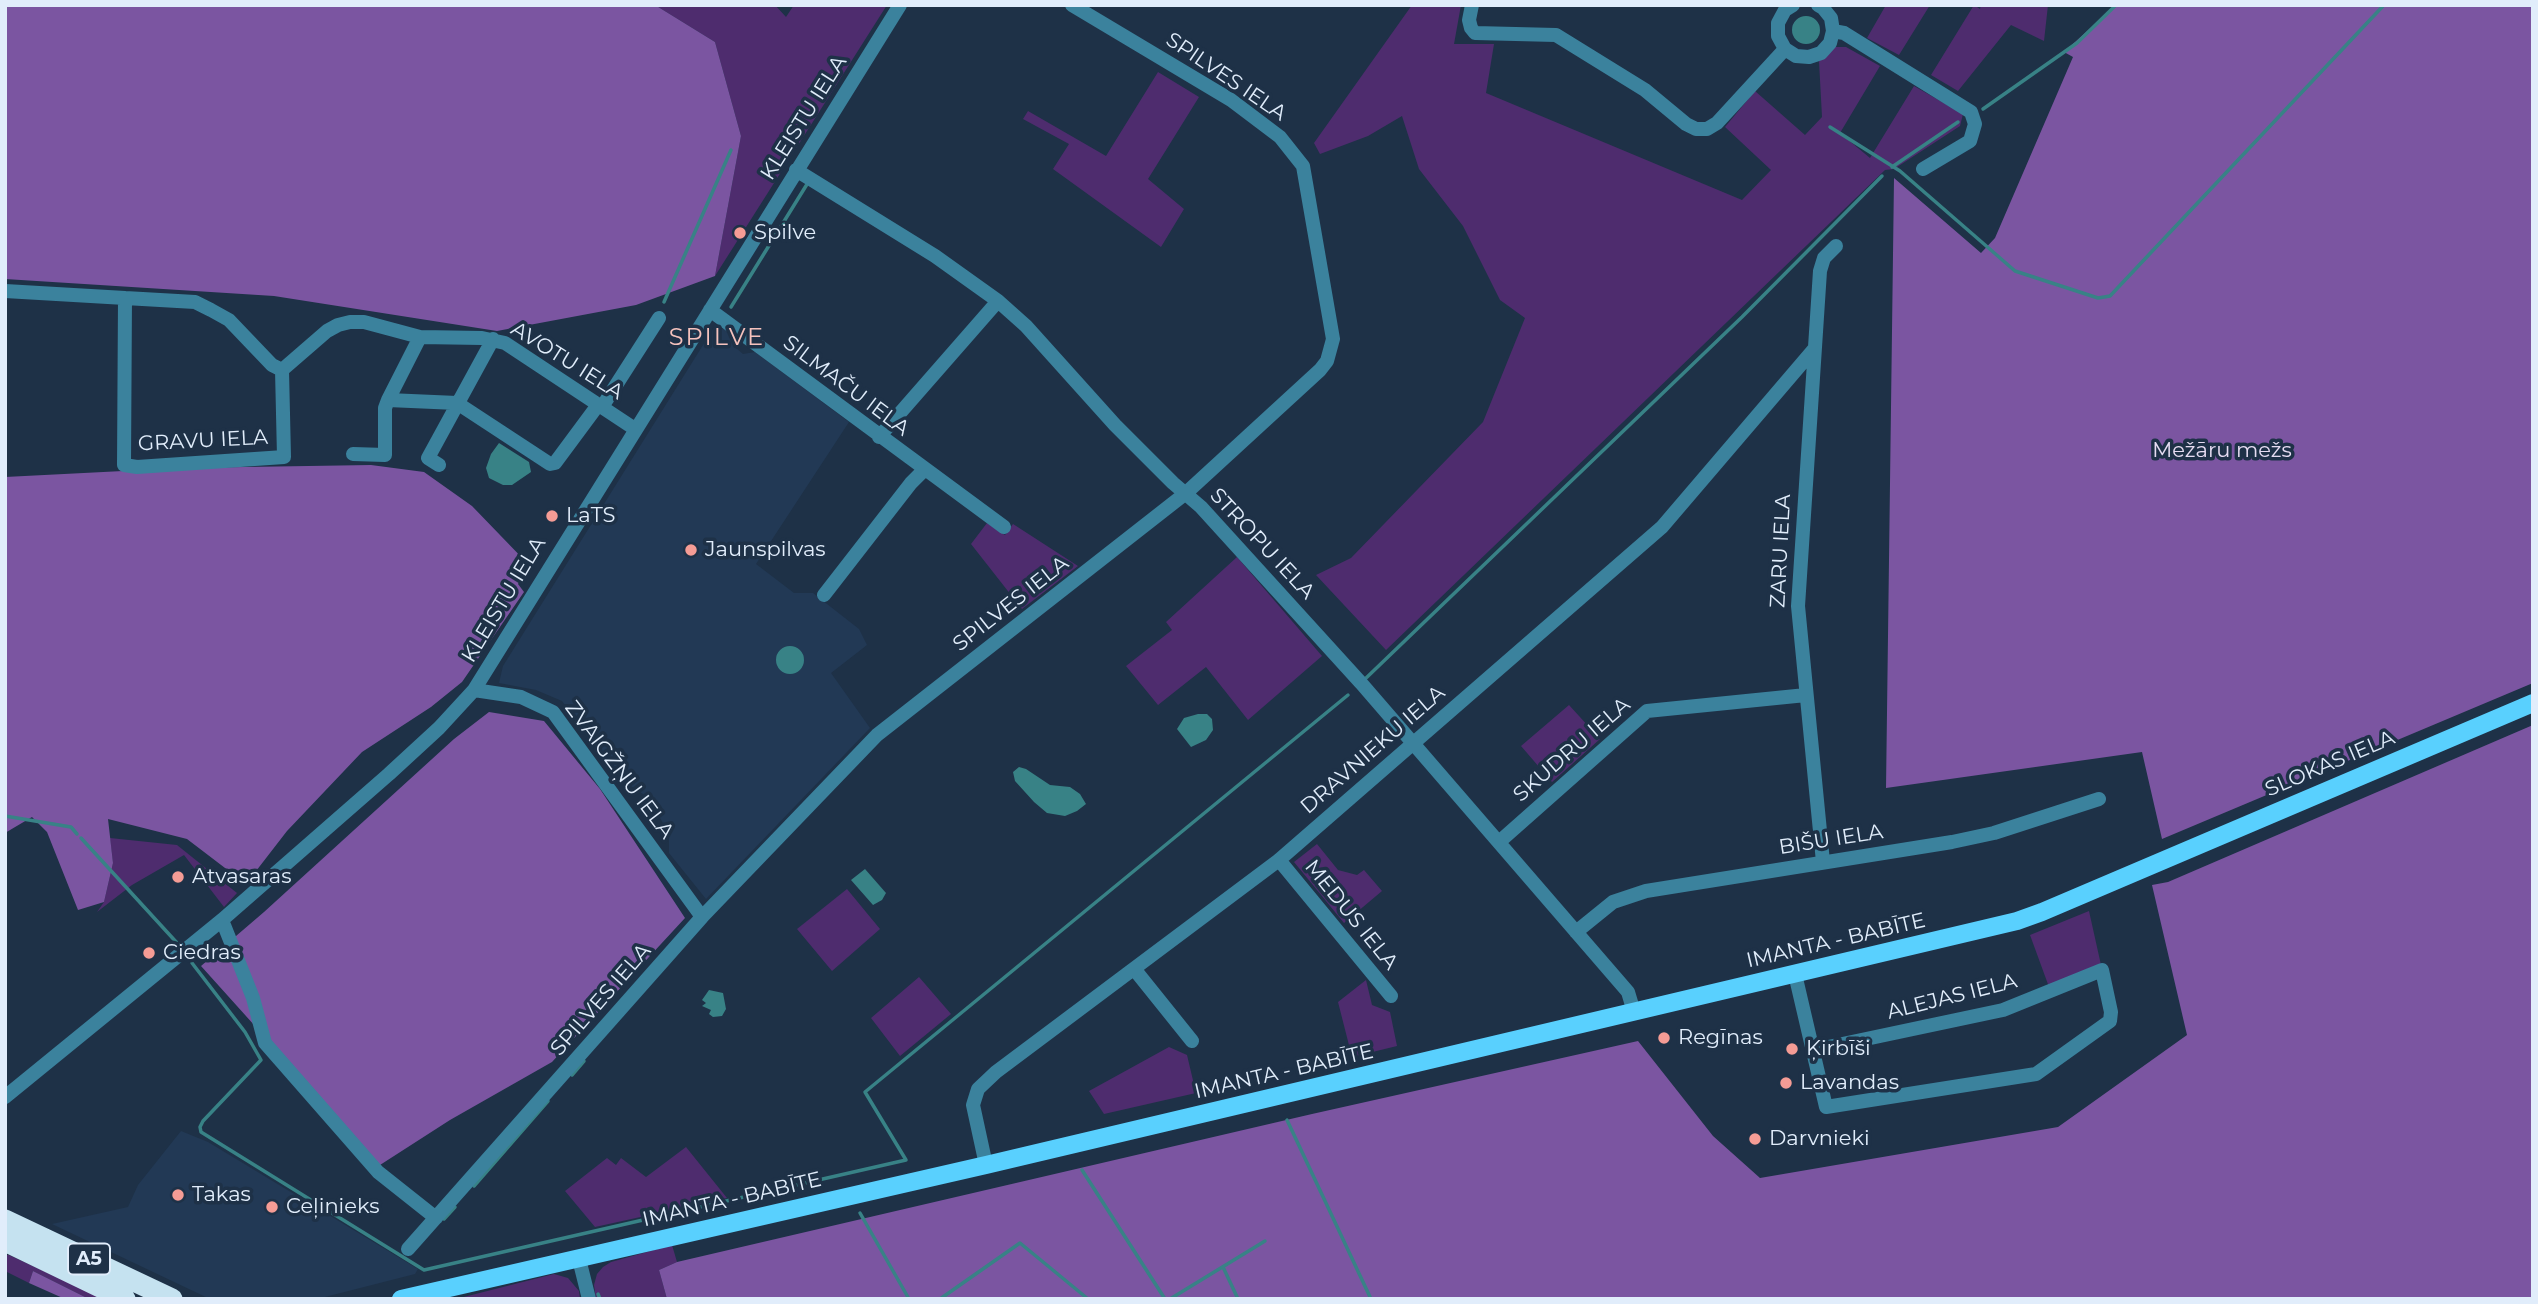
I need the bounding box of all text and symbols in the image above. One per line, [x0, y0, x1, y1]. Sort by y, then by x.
street label: SPILVES IELA [1161, 27, 1291, 127]
street label: KLEISTU IELA [756, 51, 852, 185]
place label: Spilve [754, 220, 816, 246]
marker: Spilve [732, 225, 748, 241]
street label: AVOTU IELA [506, 316, 628, 406]
district label: SPILVE [670, 324, 764, 352]
street label: SILMAČU IELA [778, 330, 914, 442]
street label: GRAVU IELA [137, 425, 269, 457]
park label: Mežāru mežs [2152, 438, 2292, 464]
street label: STROPU IELA [1204, 483, 1320, 605]
street label: ZARU IELA [1765, 493, 1797, 609]
place label: LaTS [566, 503, 615, 529]
marker: LaTS [544, 508, 560, 524]
street label: KLEISTU IELA [457, 533, 551, 667]
place label: Jaunspilvas [705, 537, 826, 563]
marker: Jaunspilvas [683, 542, 699, 558]
street label: SPILVES IELA [948, 551, 1074, 657]
street label: DRAVNIEKU IELA [1296, 680, 1450, 820]
street label: SKUDRU IELA [1508, 692, 1636, 808]
street label: ZVAIGŽŅU IELA [559, 696, 679, 844]
street label: SLOKAS IELA [2261, 725, 2399, 803]
street label: BIŠU IELA [1777, 819, 1885, 861]
street label: MEDUS IELA [1299, 855, 1403, 975]
place label: Atvasaras [192, 864, 291, 890]
marker: Atvasaras [170, 869, 186, 885]
street label: IMANTA - BABĪTE [1744, 908, 1928, 974]
street label: SPILVES IELA [546, 939, 656, 1061]
place label: Ciedras [163, 940, 241, 966]
marker: Ciedras [141, 945, 157, 961]
street label: ALEJAS IELA [1884, 969, 2020, 1025]
place label: Regīnas [1678, 1025, 1763, 1051]
marker: Regīnas [1656, 1030, 1672, 1046]
place label: Ķirbīši [1806, 1036, 1871, 1062]
street label: IMANTA - BABĪTE [1192, 1039, 1376, 1105]
marker: Ķirbīši [1784, 1041, 1800, 1057]
place label: Lavandas [1800, 1070, 1899, 1096]
marker: Lavandas [1778, 1075, 1794, 1091]
place label: Darvnieki [1769, 1126, 1870, 1152]
marker: Darvnieki [1747, 1131, 1763, 1147]
street label: IMANTA - BABĪTE [640, 1167, 824, 1233]
place label: Takas [192, 1182, 251, 1208]
marker: Takas [170, 1187, 186, 1203]
place label: Ceļinieks [286, 1194, 379, 1220]
marker: Ceļinieks [264, 1199, 280, 1215]
road number: A5 [68, 1244, 110, 1274]

